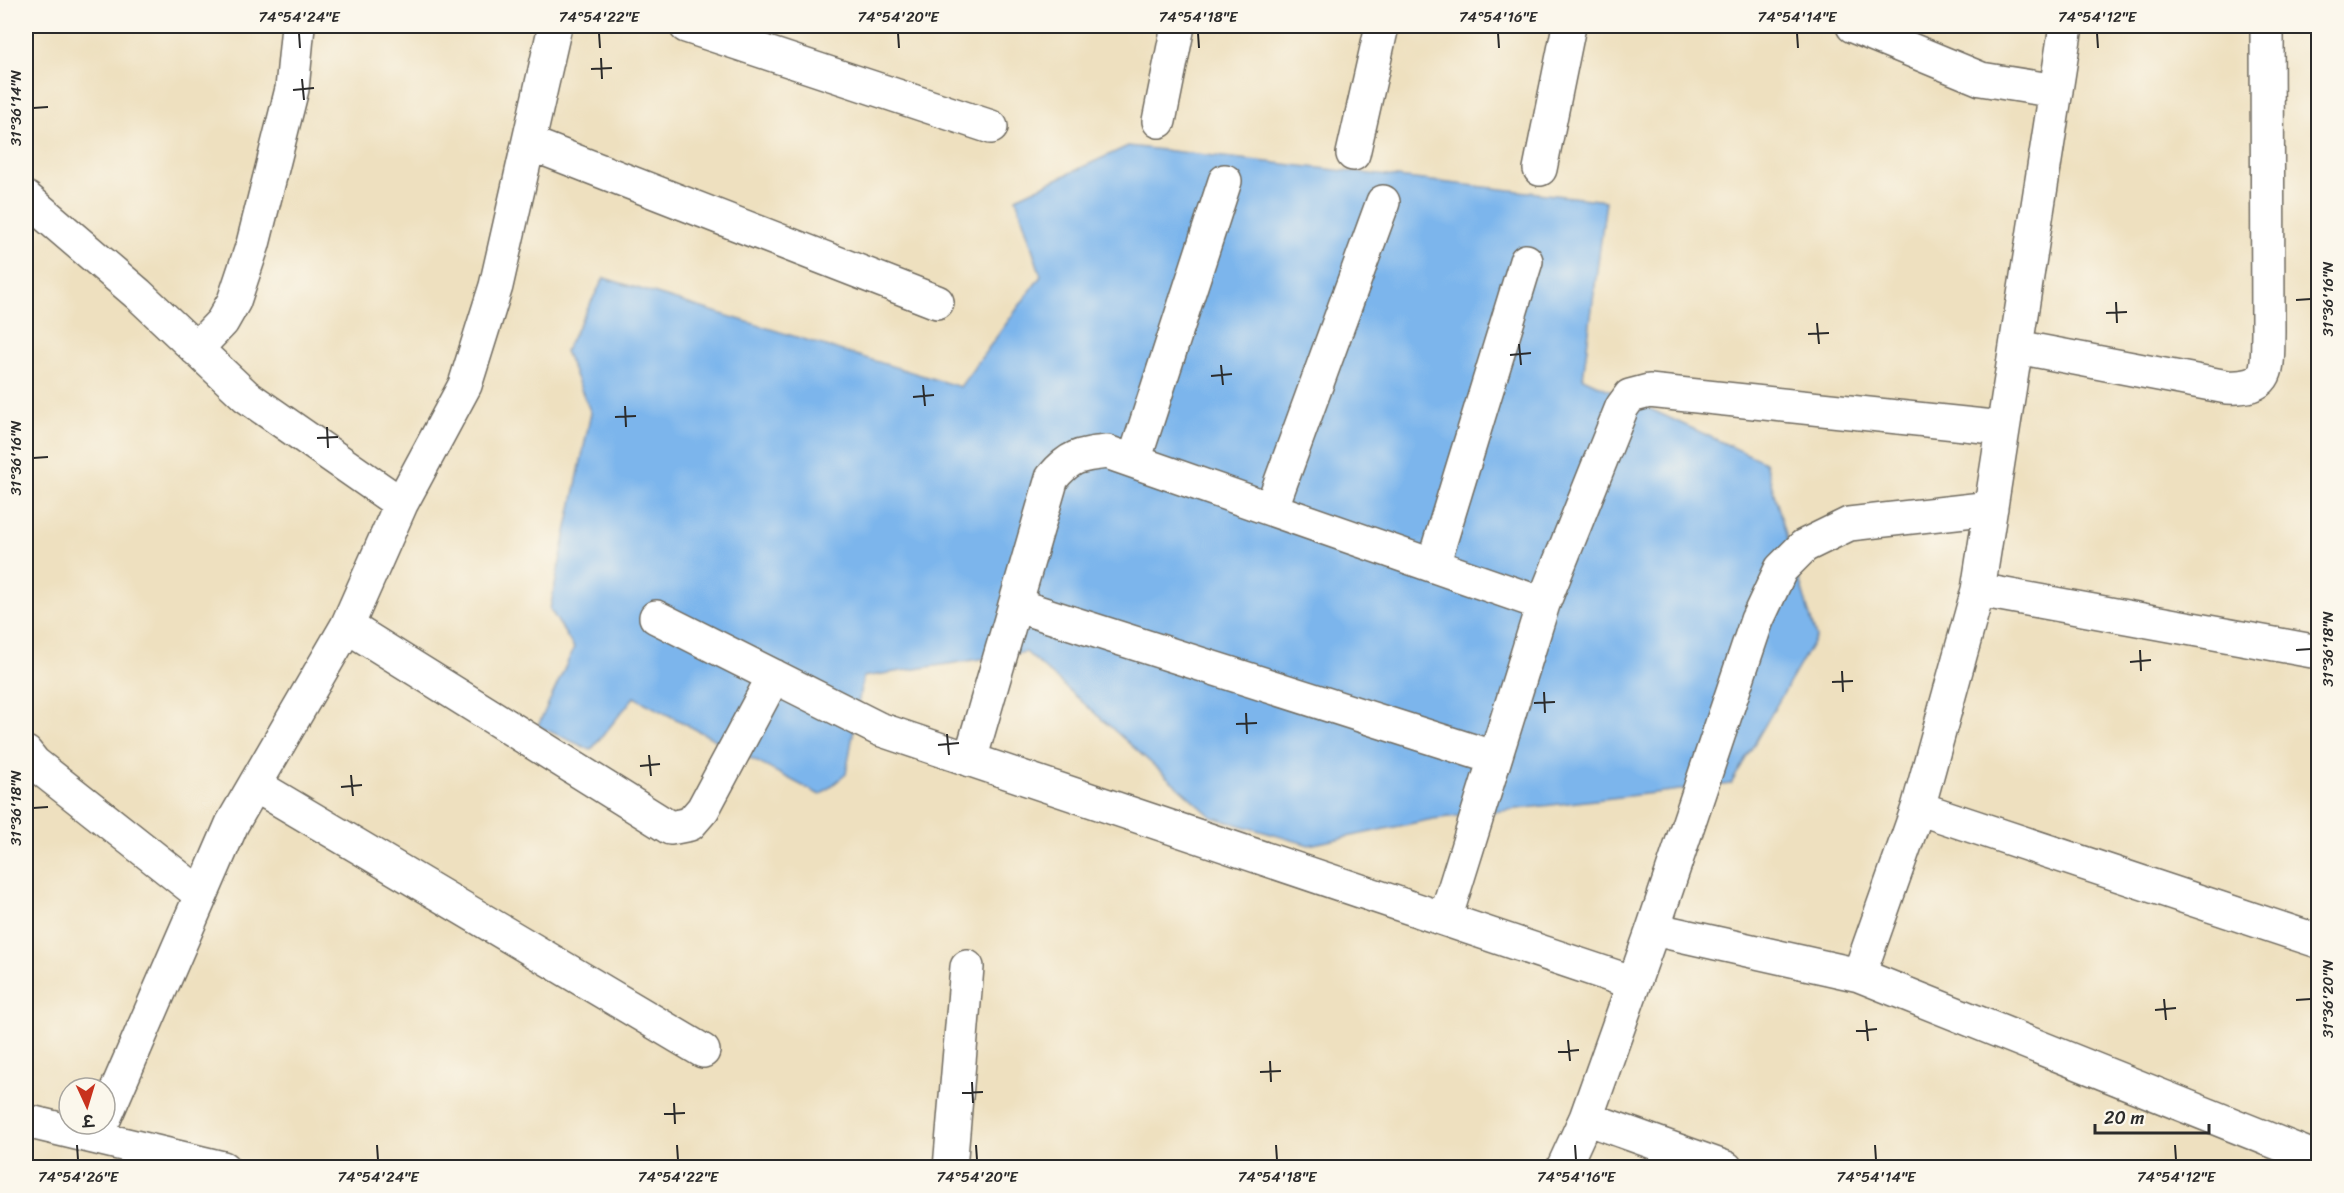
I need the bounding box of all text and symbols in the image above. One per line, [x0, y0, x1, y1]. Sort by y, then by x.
text: 74°54'24"E [258, 4, 341, 30]
text: 74°54'22"E [559, 4, 641, 30]
text: 74°54'20"E [857, 4, 940, 30]
text: 74°54'18"E [1159, 4, 1239, 30]
text: 74°54'16"E [1459, 4, 1539, 30]
text: 74°54'14"E [1758, 4, 1838, 30]
text: 74°54'12"E [2058, 4, 2138, 30]
text: 31°36'14"N [3, 69, 29, 146]
text: 31°36'16"N [2315, 261, 2341, 337]
text: 31°36'16"N [3, 420, 29, 496]
text: 31°36'18"N [2315, 611, 2341, 687]
text: 31°36'18"N [3, 770, 29, 846]
text: 31°36'20"N [2315, 959, 2341, 1038]
north arrow [57, 1076, 117, 1136]
scale bar [2095, 1097, 2209, 1135]
text: 20 m [2104, 1102, 2144, 1134]
text: उ [80, 1105, 96, 1135]
text: 74°54'26"E [38, 1164, 120, 1190]
text: 74°54'24"E [337, 1164, 420, 1190]
text: 74°54'22"E [638, 1164, 720, 1190]
text: 74°54'20"E [936, 1164, 1019, 1190]
text: 74°54'18"E [1238, 1164, 1318, 1190]
text: 74°54'16"E [1537, 1164, 1617, 1190]
text: 74°54'14"E [1837, 1164, 1917, 1190]
text: 74°54'12"E [2137, 1164, 2217, 1190]

